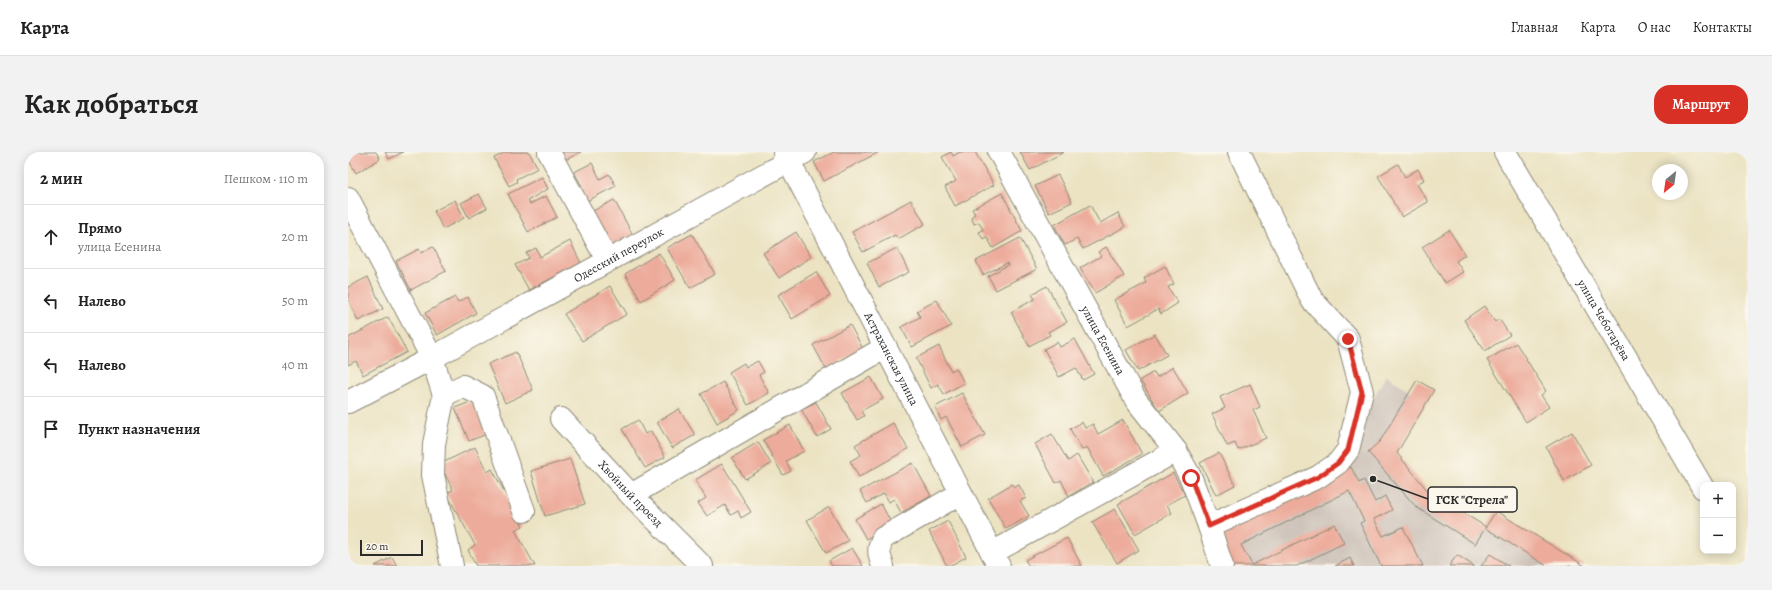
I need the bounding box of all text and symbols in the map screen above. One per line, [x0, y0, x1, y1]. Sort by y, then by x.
text: Карта [20, 15, 69, 41]
text: Главная [1511, 18, 1558, 37]
text: Карта [1580, 18, 1616, 37]
text: О нас [1638, 18, 1671, 37]
text: Контакты [1693, 18, 1752, 37]
text: Как добраться [24, 85, 199, 123]
button: Маршрут [1654, 85, 1748, 124]
north arrow [1652, 164, 1688, 200]
text: 2 мин [40, 167, 83, 190]
text: Пешком · 110 m [224, 170, 308, 187]
text: Прямо [78, 218, 122, 238]
street label: Одесский переулок [571, 224, 666, 286]
icon: ahead [40, 226, 62, 248]
text: 20 m [282, 228, 308, 245]
text: улица Есенина [78, 238, 161, 255]
street label: улица Чеботарёва [1573, 276, 1634, 364]
icon: left [40, 290, 62, 312]
text: Налево [78, 291, 126, 311]
text: 50 m [282, 292, 308, 309]
street label: улица Есенина [1077, 302, 1129, 378]
street label: Астраханская улица [860, 308, 922, 409]
route end [1339, 330, 1357, 348]
icon: left [40, 354, 62, 376]
text: Налево [78, 355, 126, 375]
text: 40 m [282, 356, 308, 373]
icon: arrive [40, 418, 62, 440]
text: Пункт назначения [78, 419, 200, 439]
street label: Хвойный проезд [595, 457, 667, 531]
route start [1182, 469, 1200, 487]
map controls [1700, 482, 1736, 554]
button: + [1700, 482, 1736, 518]
callout: ГСК "Стрела" [1428, 487, 1517, 512]
text: ГСК "Стрела" [1436, 491, 1508, 508]
button: − [1700, 518, 1736, 554]
scale bar [360, 538, 423, 557]
text: 20 m [366, 539, 388, 554]

